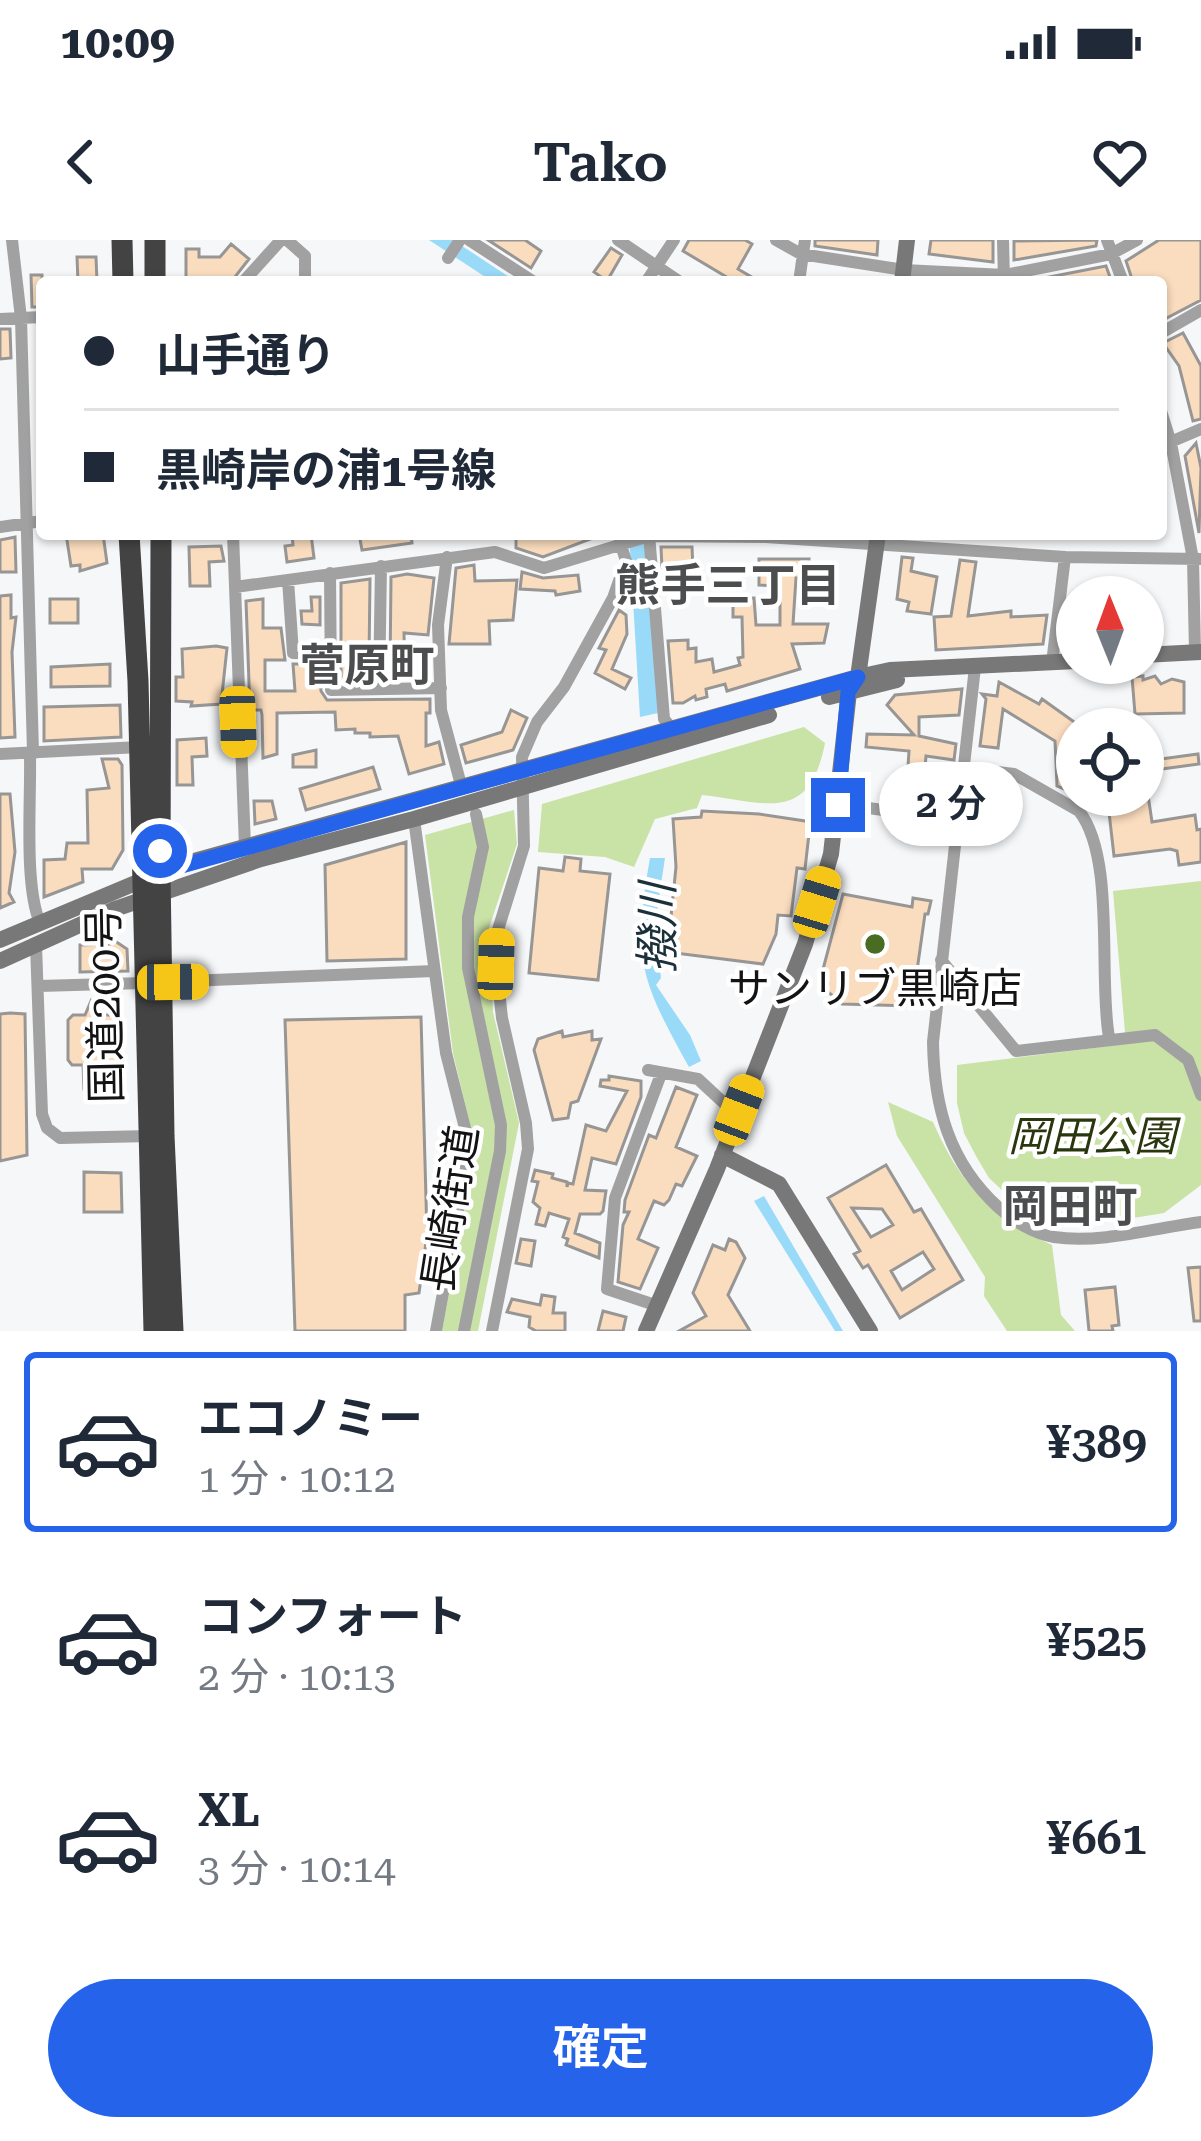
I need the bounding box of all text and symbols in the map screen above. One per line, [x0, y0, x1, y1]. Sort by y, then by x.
text: 10:09 [60, 16, 175, 69]
icon: back [48, 129, 114, 195]
icon: heart [1087, 129, 1153, 195]
text: Tako [533, 131, 668, 194]
text: 山手通り [156, 329, 336, 382]
text: 黒崎岸の浦1号線 [156, 444, 496, 497]
district label: 熊手三丁目 [615, 559, 841, 612]
north arrow [1056, 576, 1164, 684]
map controls [1056, 576, 1164, 816]
district label: 菅原町 [299, 639, 435, 692]
car [219, 685, 257, 759]
button: locate [1056, 708, 1164, 816]
callout: 2 分 [880, 763, 1024, 847]
route end [811, 778, 865, 832]
text: 2 分 [916, 781, 986, 827]
route start [133, 824, 187, 878]
car [789, 862, 845, 942]
water label: 撥川 [631, 879, 684, 973]
street label: 国道200号 [79, 906, 131, 1104]
car [477, 927, 515, 1001]
marker: サンリブ黒崎店 [862, 931, 888, 957]
car [137, 963, 209, 1001]
place label: サンリブ黒崎店 [728, 964, 1022, 1013]
car [709, 1070, 769, 1150]
park label: 岡田公園 [1008, 1112, 1181, 1161]
street label: 長崎街道 [413, 1122, 487, 1296]
district label: 岡田町 [1002, 1180, 1138, 1233]
icon: car [54, 1388, 162, 1496]
text: エコノミー [198, 1392, 423, 1445]
text: ¥389 [1046, 1416, 1147, 1469]
text: 1 分 · 10:12 [198, 1456, 396, 1502]
icon: car [54, 1586, 162, 1694]
text: コンフォート [198, 1590, 467, 1643]
text: ¥525 [1046, 1614, 1147, 1667]
text: 2 分 · 10:13 [198, 1654, 396, 1700]
icon: car [54, 1784, 162, 1892]
text: XL [198, 1784, 260, 1837]
text: ¥661 [1046, 1812, 1147, 1865]
text: 3 分 · 10:14 [198, 1846, 396, 1892]
button: 確定 [48, 1979, 1153, 2117]

